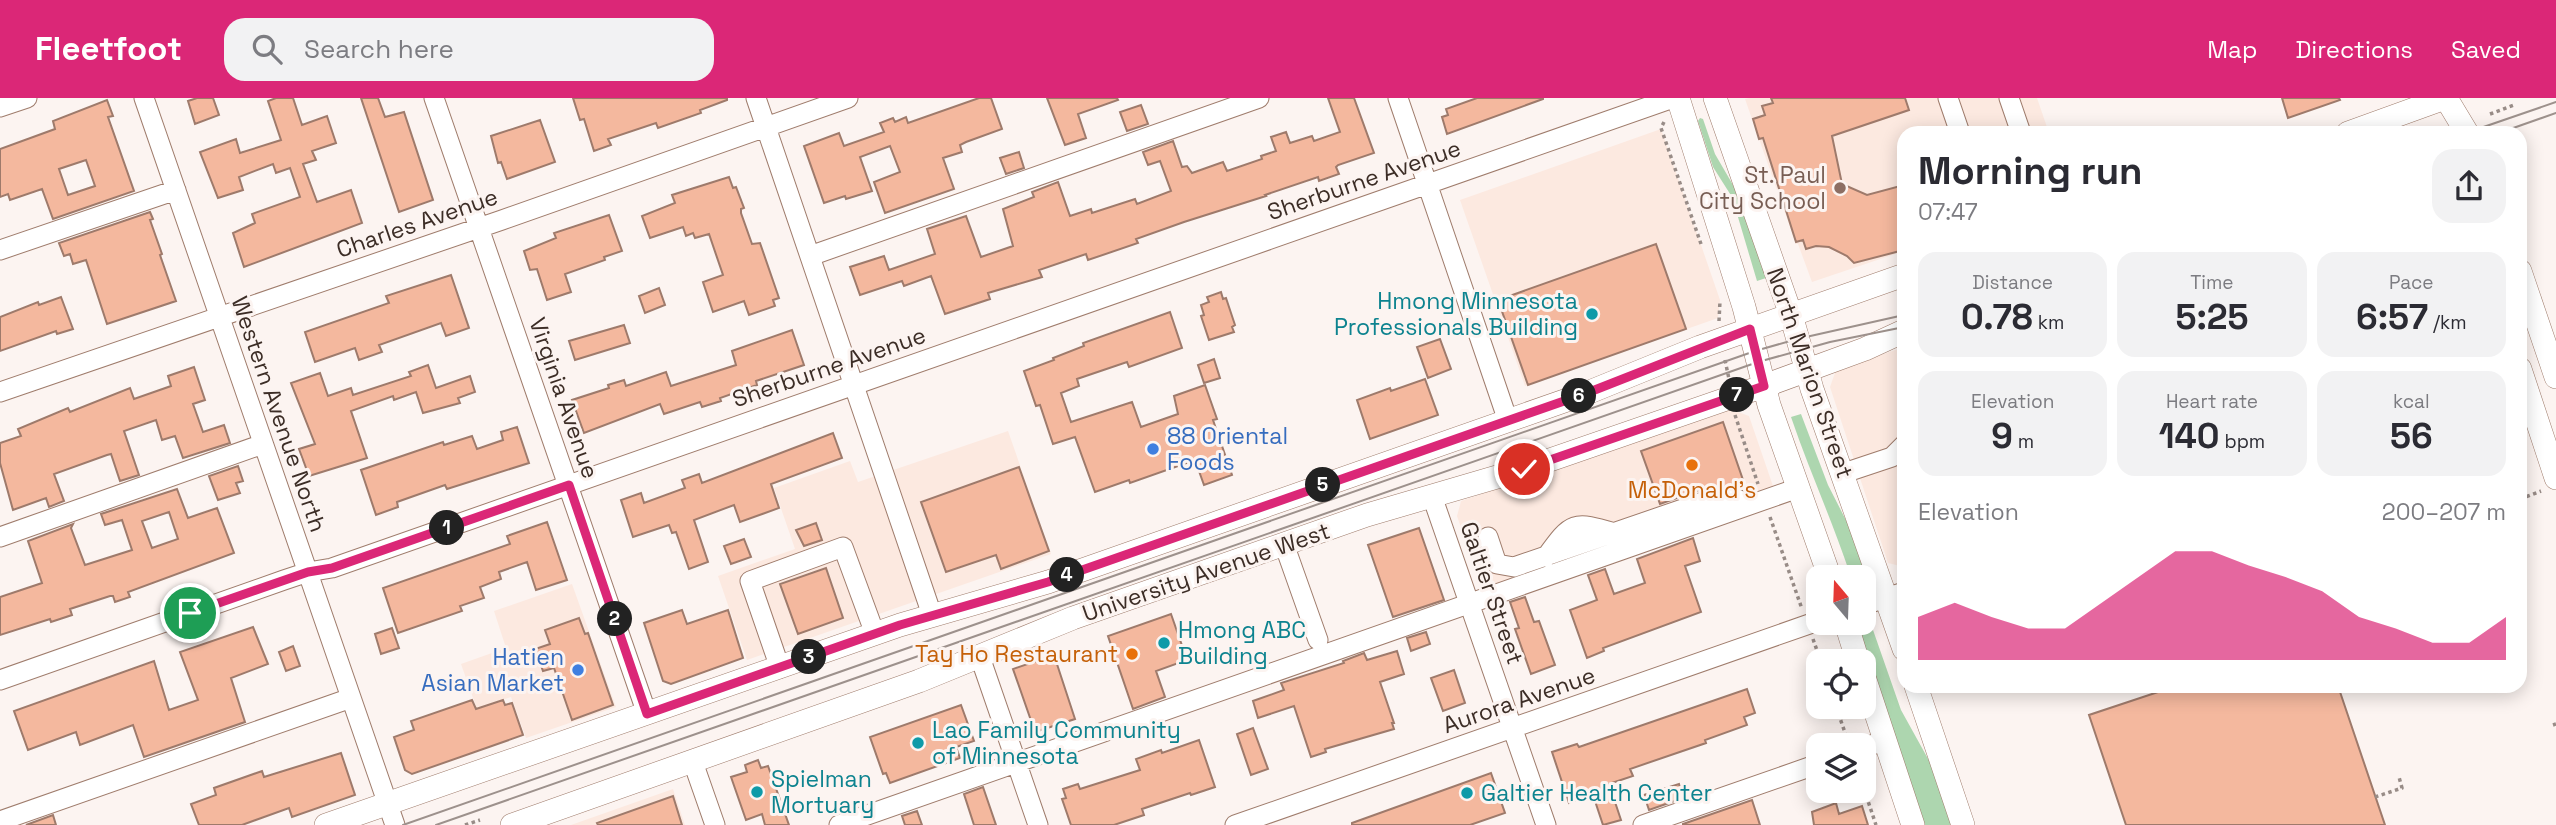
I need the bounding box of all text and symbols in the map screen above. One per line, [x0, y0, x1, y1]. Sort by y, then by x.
search box [224, 18, 714, 81]
text: Fleetfoot [35, 28, 182, 70]
icon: search [248, 30, 286, 68]
text: Search here [304, 32, 454, 66]
text: Map [2207, 34, 2257, 65]
text: Directions [2295, 34, 2413, 65]
text: Saved [2451, 34, 2521, 65]
street label: Sherburne Avenue [1263, 133, 1465, 227]
text: Morning run [1918, 147, 2143, 195]
button: share [2432, 149, 2506, 223]
place label: St. Paul City School [1699, 160, 1826, 216]
marker: St. Paul City School [1832, 180, 1848, 196]
street label: Charles Avenue [332, 181, 502, 265]
text: 07:47 [1918, 197, 1978, 227]
street label: North Marion Street [1760, 264, 1860, 482]
text: Distance [1972, 270, 2053, 295]
text: Time [2190, 270, 2234, 295]
text: Pace [2389, 270, 2434, 295]
place label: Hmong Minnesota Professionals Building [1334, 286, 1578, 342]
street label: Western Avenue North [225, 292, 333, 536]
text: 0.78 [1961, 295, 2033, 339]
text: 5:25 [2175, 295, 2249, 339]
text: 6:57 [2356, 295, 2428, 339]
marker: Hmong Minnesota Professionals Building [1584, 306, 1600, 322]
text: km [2033, 310, 2064, 335]
text: /km [2428, 310, 2467, 335]
street label: Virginia Avenue [522, 314, 606, 482]
street label: Sherburne Avenue [728, 320, 930, 414]
pin: 6 [1562, 378, 1596, 414]
pin: 7 [1720, 378, 1754, 412]
text: 7 [1731, 382, 1742, 407]
text: 6 [1573, 383, 1584, 408]
text: Elevation [1971, 389, 2054, 414]
text: Heart rate [2166, 389, 2258, 414]
text: kcal [2393, 389, 2430, 414]
text: 9 [1991, 414, 2013, 458]
text: 140 [2159, 414, 2220, 458]
text: 56 [2390, 414, 2433, 458]
place label: 88 Oriental Foods [1167, 421, 1288, 477]
text: m [2013, 429, 2034, 454]
text: bpm [2220, 429, 2265, 454]
pin [1494, 439, 1554, 499]
marker: 88 Oriental Foods [1145, 441, 1161, 457]
icon: check [1505, 450, 1543, 488]
marker: McDonald's [1684, 457, 1700, 473]
pin: 5 [1306, 468, 1340, 502]
text: 5 [1317, 472, 1328, 497]
place label: McDonald's [1628, 475, 1756, 505]
text: Elevation [1918, 497, 2019, 527]
text: 200–207 m [2382, 497, 2506, 527]
pin: 1 [430, 510, 464, 546]
text: 1 [442, 515, 451, 540]
street label: University Avenue West [1078, 516, 1334, 628]
street label: Galtier Street [1454, 518, 1530, 668]
pin: 4 [1050, 558, 1084, 592]
text: 4 [1060, 562, 1073, 587]
north arrow [1806, 565, 1876, 635]
map controls [1806, 565, 1876, 803]
pin [160, 583, 220, 643]
icon: arrive [171, 594, 209, 632]
pin: 2 [598, 602, 632, 636]
text: 2 [609, 606, 620, 631]
place label: Hmong ABC Building [1178, 615, 1306, 671]
marker: Hmong ABC Building [1156, 635, 1172, 651]
place label: Tay Ho Restaurant [915, 639, 1118, 669]
pin: 3 [792, 640, 826, 674]
place label: Hatien Asian Market [421, 642, 564, 698]
text: 3 [803, 644, 814, 669]
marker: Tay Ho Restaurant [1124, 646, 1140, 662]
button: locate [1806, 649, 1876, 719]
street label: Aurora Avenue [1439, 660, 1599, 740]
marker: Hatien Asian Market [570, 662, 586, 678]
place label: Lao Family Community of Minnesota [932, 715, 1181, 771]
button: layers [1806, 733, 1876, 803]
marker: Lao Family Community of Minnesota [910, 735, 926, 751]
place label: Spielman Mortuary [771, 764, 874, 820]
place label: Galtier Health Center [1481, 778, 1712, 808]
marker: Spielman Mortuary [749, 784, 765, 800]
marker: Galtier Health Center [1459, 785, 1475, 801]

